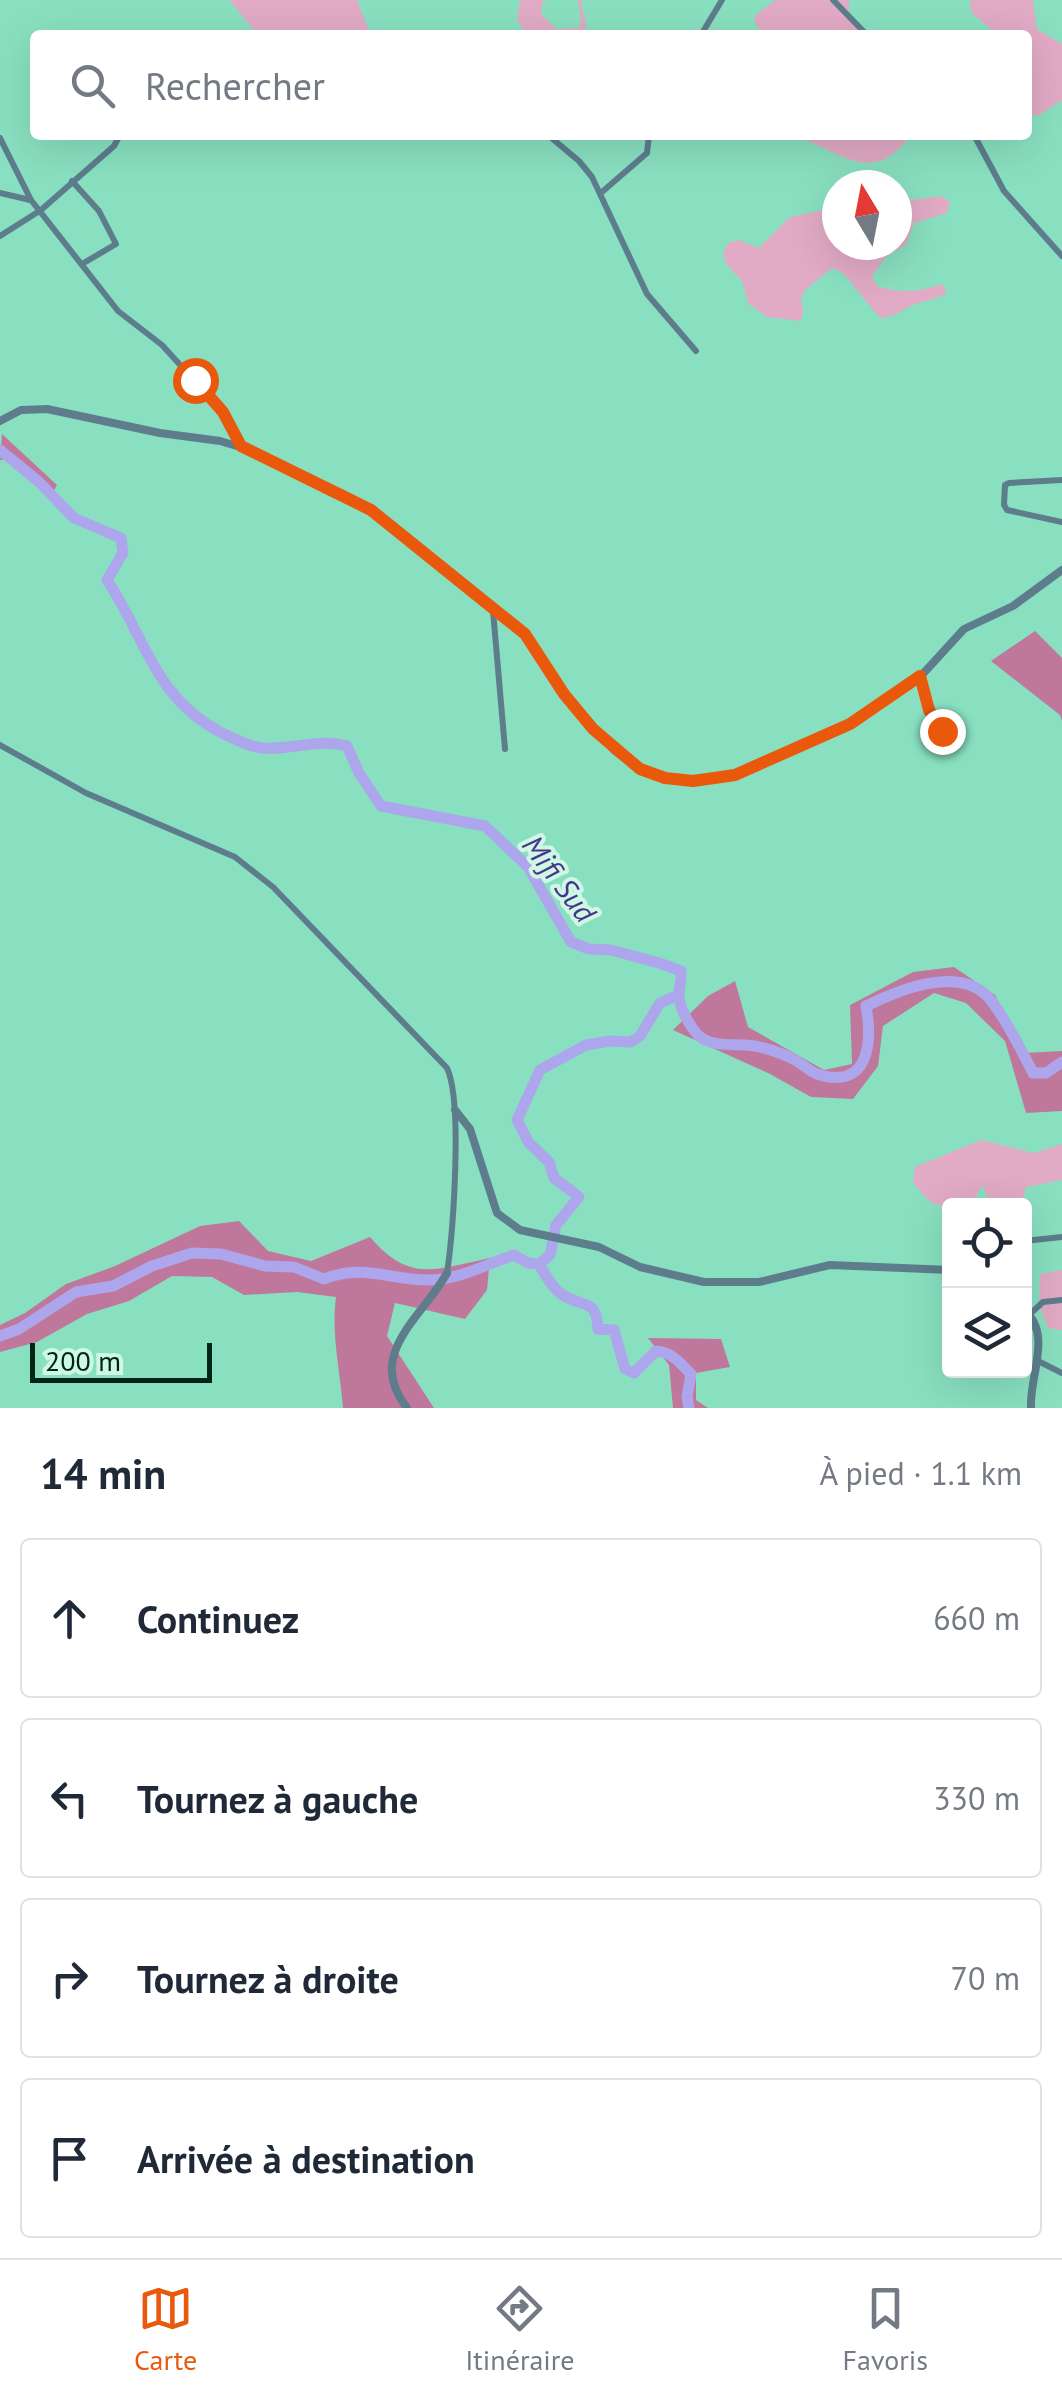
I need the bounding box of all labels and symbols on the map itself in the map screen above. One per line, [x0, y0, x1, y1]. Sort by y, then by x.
north arrow [822, 170, 912, 260]
route start [173, 358, 219, 404]
route end [920, 709, 966, 755]
water label: Mifi Sud [514, 827, 606, 930]
scale bar [30, 1338, 212, 1382]

